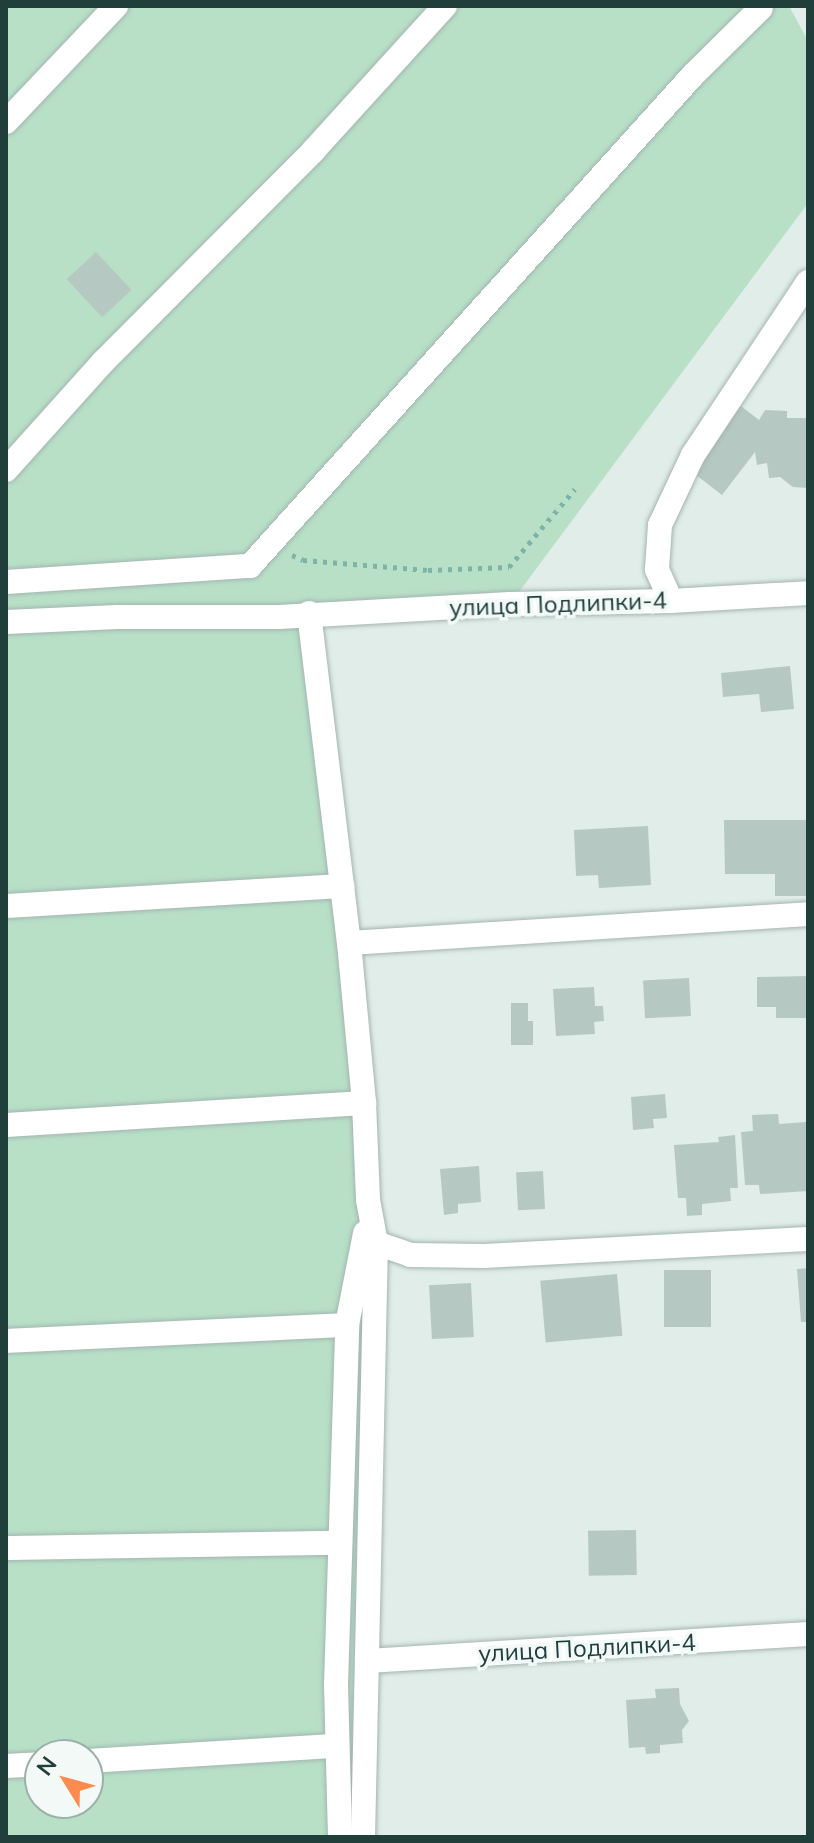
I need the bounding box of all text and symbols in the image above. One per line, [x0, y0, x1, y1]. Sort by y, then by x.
street label: улица Подлипки-4 [449, 586, 667, 622]
street label: улица Подлипки-4 [478, 1628, 696, 1668]
north arrow [24, 1739, 104, 1819]
text: N [30, 1751, 63, 1781]

